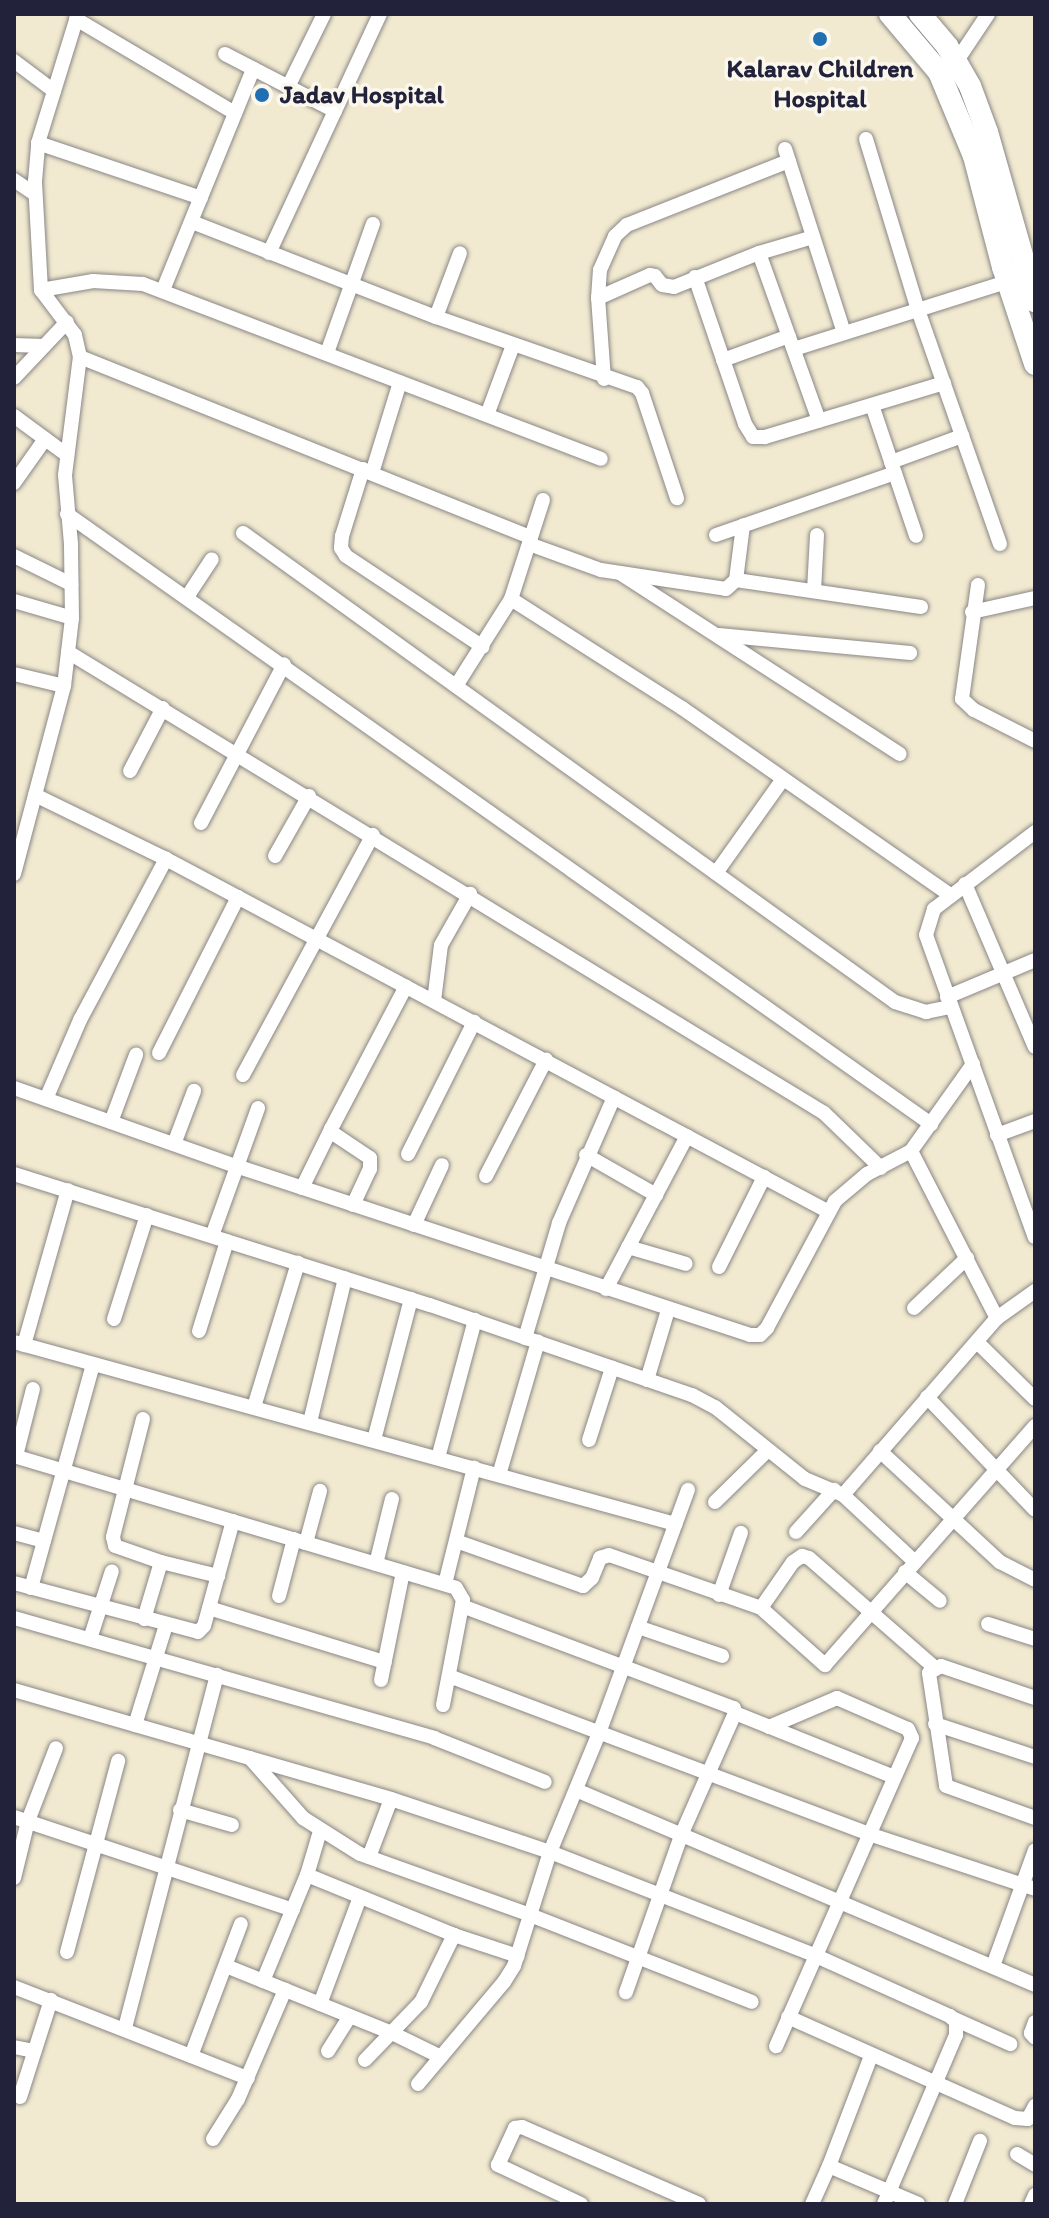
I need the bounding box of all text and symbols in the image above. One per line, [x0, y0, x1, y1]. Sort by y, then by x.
marker: Kalarav Children Hospital [809, 28, 831, 50]
place label: Kalarav Children Hospital [727, 53, 913, 114]
place label: Jadav Hospital [280, 79, 444, 111]
marker: Jadav Hospital [251, 84, 273, 106]

